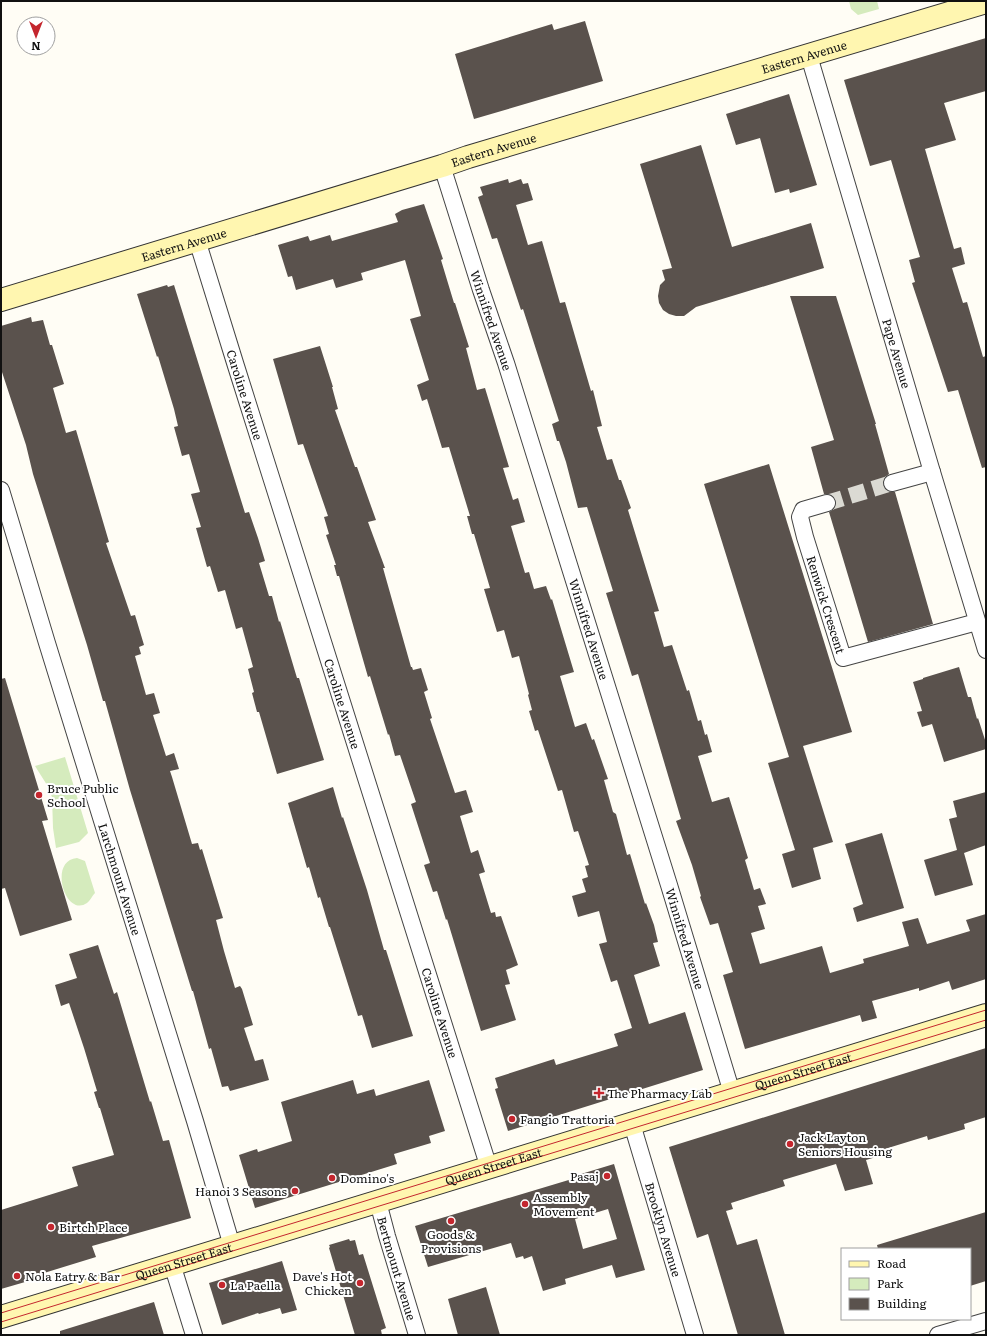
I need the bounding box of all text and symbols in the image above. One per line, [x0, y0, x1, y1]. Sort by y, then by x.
north arrow [16, 16, 56, 56]
street label: Eastern Avenue [759, 35, 849, 78]
text: N [31, 39, 41, 55]
street label: Eastern Avenue [448, 128, 538, 171]
street label: Eastern Avenue [139, 223, 229, 266]
street label: Winnifred Avenue [466, 268, 517, 373]
street label: Pape Avenue [878, 316, 916, 390]
street label: Caroline Avenue [222, 347, 268, 442]
street label: Renwick Crescent [802, 553, 850, 656]
street label: Winnifred Avenue [565, 576, 613, 682]
street label: Caroline Avenue [320, 656, 365, 751]
place label: Bruce Public School [47, 779, 118, 811]
marker: Bruce Public School [34, 790, 44, 800]
street label: Larchmount Avenue [94, 821, 146, 937]
street label: Winnifred Avenue [661, 886, 709, 991]
street label: Caroline Avenue [417, 965, 463, 1060]
street label: Queen Street East [753, 1048, 854, 1094]
place label: The Pharmacy Lab [607, 1084, 712, 1102]
marker: The Pharmacy Lab [594, 1088, 604, 1098]
place label: Fangio Trattoria [520, 1110, 615, 1128]
marker: Fangio Trattoria [507, 1114, 517, 1124]
place label: Jack Layton Seniors Housing [798, 1128, 893, 1160]
marker: Jack Layton Seniors Housing [785, 1139, 795, 1149]
street label: Queen Street East [443, 1143, 544, 1189]
place label: Pasaj [570, 1167, 599, 1185]
place label: Domino's [340, 1169, 395, 1187]
marker: Pasaj [602, 1171, 612, 1181]
marker: Domino's [327, 1173, 337, 1183]
street label: Brooklyn Avenue [641, 1180, 686, 1279]
place label: Hanoi 3 Seasons [195, 1182, 288, 1200]
marker: Hanoi 3 Seasons [290, 1186, 300, 1196]
place label: Assembly Movement [533, 1188, 595, 1220]
marker: Assembly Movement [520, 1199, 530, 1209]
street label: Bertmount Avenue [373, 1214, 421, 1322]
marker: Goods & Provisions [446, 1216, 456, 1226]
place label: Birtch Place [59, 1218, 127, 1236]
marker: Birtch Place [46, 1222, 56, 1232]
place label: Goods & Provisions [421, 1225, 482, 1257]
street label: Queen Street East [133, 1238, 234, 1284]
legend [841, 1248, 971, 1320]
text: Road [877, 1254, 907, 1272]
place label: Nola Eatry & Bar [25, 1267, 120, 1285]
place label: Dave's Hot Chicken [292, 1267, 352, 1299]
marker: Nola Eatry & Bar [12, 1271, 22, 1281]
text: Park [877, 1274, 904, 1292]
place label: La Paella [230, 1276, 281, 1294]
marker: Dave's Hot Chicken [355, 1278, 365, 1288]
marker: La Paella [217, 1280, 227, 1290]
text: Building [877, 1294, 927, 1312]

